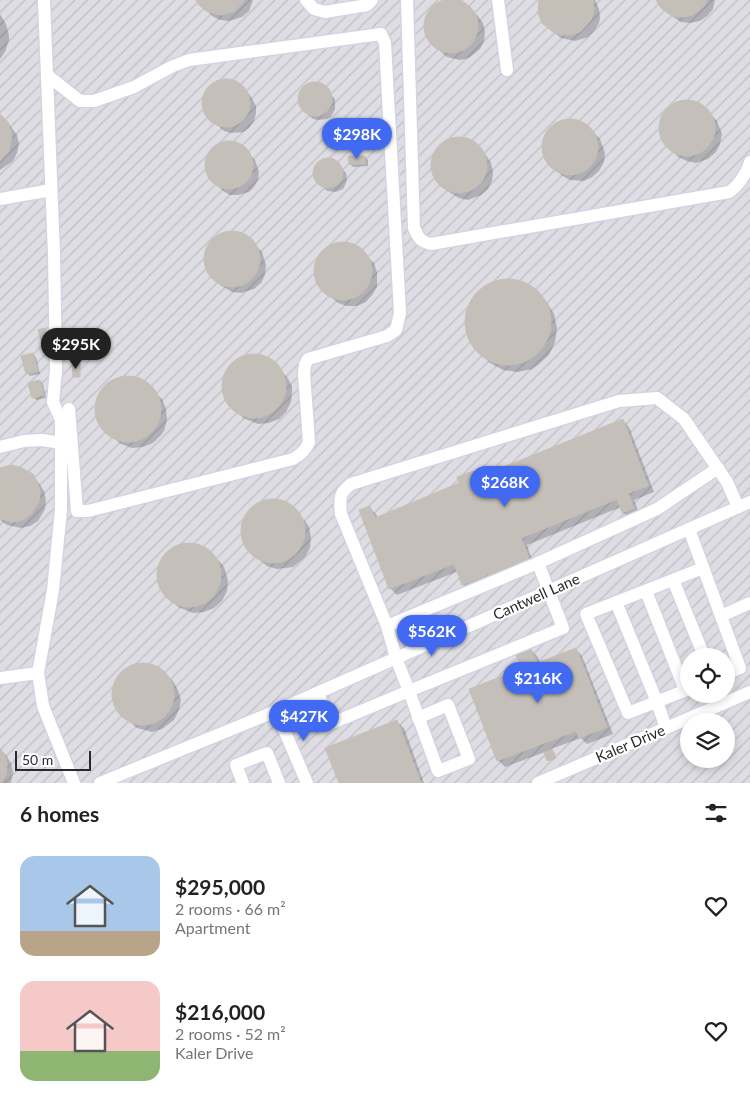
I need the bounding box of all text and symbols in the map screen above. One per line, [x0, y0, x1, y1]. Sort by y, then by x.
pin: $298K [322, 118, 392, 160]
text: $298K [333, 124, 381, 143]
pin: $295K [41, 328, 111, 370]
text: $295K [52, 334, 100, 353]
pin: $268K [470, 466, 540, 508]
text: $268K [481, 472, 529, 491]
street label: Cantwell Lane [490, 569, 582, 623]
pin: $562K [397, 614, 467, 657]
text: $562K [408, 621, 456, 640]
map controls [680, 648, 735, 768]
button: locate [680, 648, 735, 703]
pin: $216K [503, 662, 573, 704]
text: $216K [514, 668, 562, 687]
pin: $427K [269, 700, 339, 742]
text: $427K [280, 706, 328, 725]
button: layers [680, 713, 735, 768]
street label: Kaler Drive [593, 720, 667, 766]
scale bar [15, 748, 91, 771]
text: 50 m [22, 751, 53, 768]
icon: filters [702, 799, 730, 827]
text: 6 homes [20, 801, 99, 826]
text: $295,000 [175, 874, 265, 899]
icon: home [60, 876, 120, 936]
icon: heart [702, 892, 730, 920]
text: 2 rooms · 66 m² [175, 899, 286, 918]
text: Apartment [175, 918, 250, 937]
text: $216,000 [175, 999, 265, 1024]
icon: home [60, 1001, 120, 1061]
icon: heart [702, 1017, 730, 1045]
text: 2 rooms · 52 m² [175, 1024, 286, 1043]
text: Kaler Drive [175, 1043, 253, 1062]

